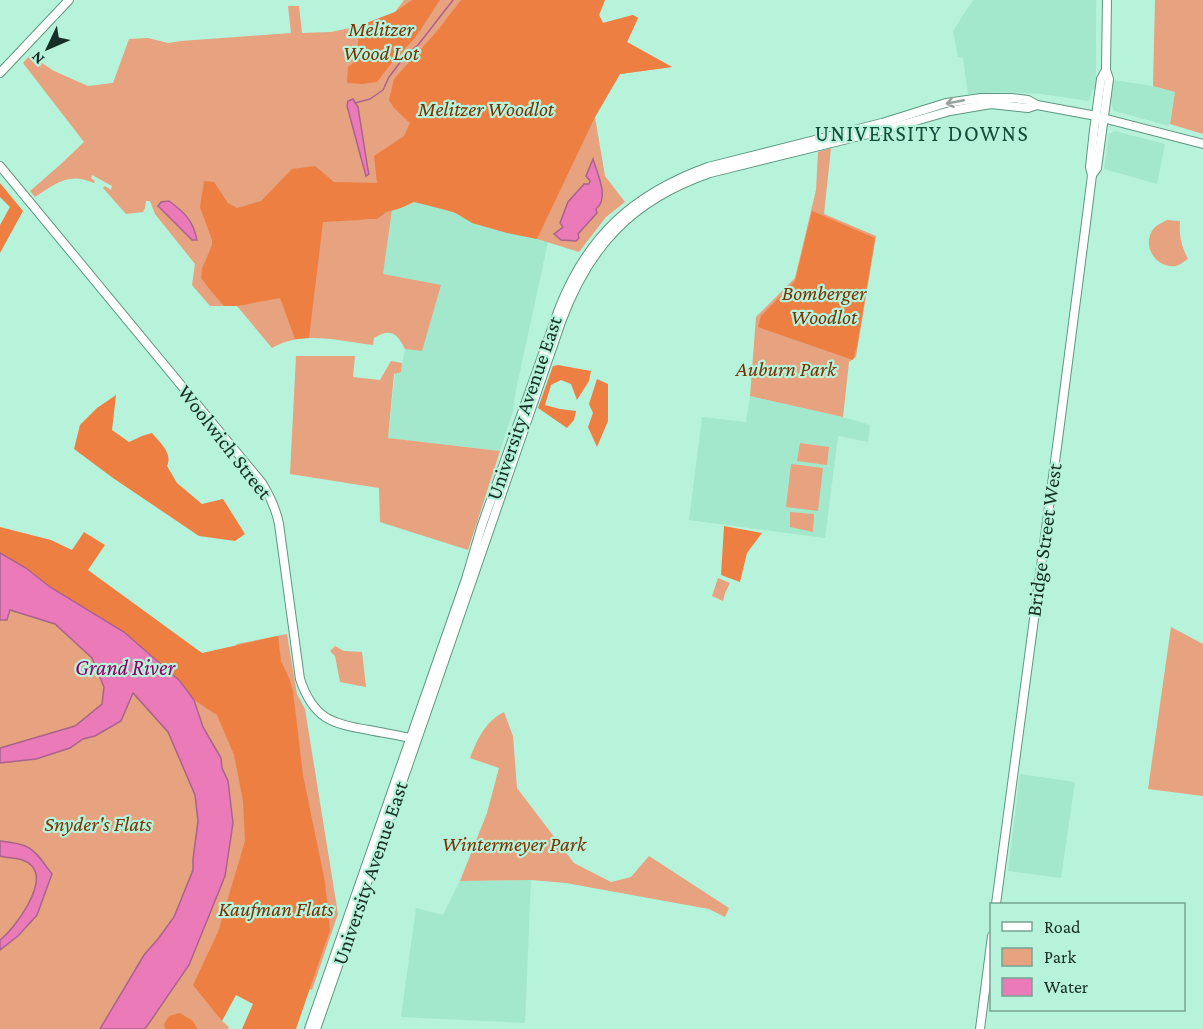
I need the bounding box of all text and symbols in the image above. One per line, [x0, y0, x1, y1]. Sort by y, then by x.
park label: Melitzer Wood Lot [343, 17, 420, 65]
north arrow [18, 18, 78, 78]
text: N [28, 48, 47, 68]
park label: Melitzer Woodlot [417, 97, 555, 121]
one-way arrow [945, 97, 965, 108]
district label: UNIVERSITY DOWNS [815, 121, 1029, 146]
park label: Bomberger Woodlot [782, 281, 867, 329]
street label: University Avenue East [481, 312, 567, 503]
park label: Auburn Park [735, 357, 837, 381]
street label: Woolwich Street [173, 380, 278, 505]
street label: Bridge Street West [1021, 461, 1067, 618]
water label: Grand River [75, 655, 176, 680]
street label: University Avenue East [327, 777, 413, 968]
park label: Snyder's Flats [44, 812, 152, 836]
park label: Wintermeyer Park [442, 832, 587, 856]
park label: Kaufman Flats [218, 897, 334, 921]
legend [990, 903, 1185, 1011]
text: Road [1044, 917, 1081, 937]
text: Park [1044, 947, 1076, 967]
text: Water [1044, 977, 1089, 997]

